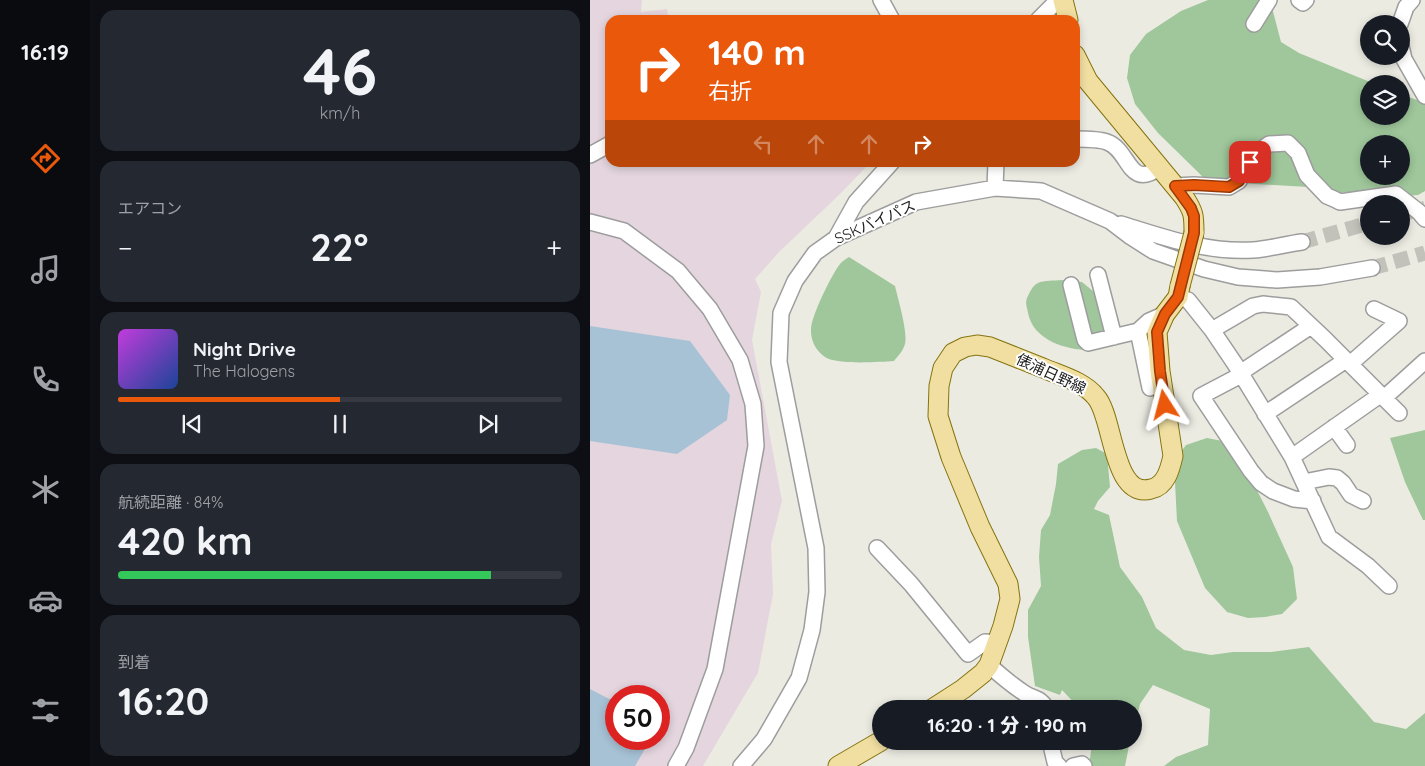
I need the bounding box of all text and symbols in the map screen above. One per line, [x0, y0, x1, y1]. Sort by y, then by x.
map controls [1360, 15, 1410, 245]
button: search [1360, 15, 1410, 65]
text: 46 [303, 30, 377, 111]
text: 140 m [708, 30, 806, 74]
icon: right [625, 35, 690, 100]
text: 16:19 [21, 38, 69, 66]
button: layers [1360, 75, 1410, 125]
text: 右折 [708, 77, 752, 105]
text: km/h [320, 103, 360, 123]
icon: left [749, 130, 777, 158]
icon: ahead [802, 130, 830, 158]
icon: ahead [855, 130, 883, 158]
icon: right [908, 130, 936, 158]
button: + [1360, 135, 1410, 185]
icon: directions [28, 141, 63, 176]
pin [1229, 141, 1271, 183]
icon: arrive [1236, 148, 1264, 176]
street label: SSKバイパス [831, 195, 918, 248]
button: − [1360, 195, 1410, 245]
text: エアコン [118, 198, 182, 218]
text: 22° [310, 223, 368, 271]
text: − [118, 230, 133, 265]
text: + [546, 230, 562, 265]
icon: music [28, 252, 63, 287]
text: Night Drive [193, 337, 296, 361]
street label: 俵浦日野線 [1013, 349, 1089, 398]
text: The Halogens [193, 361, 295, 381]
icon: phone [28, 362, 63, 397]
position arrow [1138, 378, 1190, 430]
icon: previous [178, 410, 206, 438]
icon: pause [326, 410, 354, 438]
icon: next [474, 410, 502, 438]
icon: climate [28, 472, 63, 507]
text: 航続距離 · 84% [118, 492, 223, 512]
text: 420 km [118, 517, 253, 565]
icon: car [28, 583, 63, 618]
text: 到着 [118, 652, 150, 672]
text: 16:20 [118, 677, 209, 725]
speed limit sign: 50 [605, 685, 670, 750]
icon: filters [28, 693, 63, 728]
text: 16:20 · 1 分 · 190 m [927, 713, 1087, 737]

